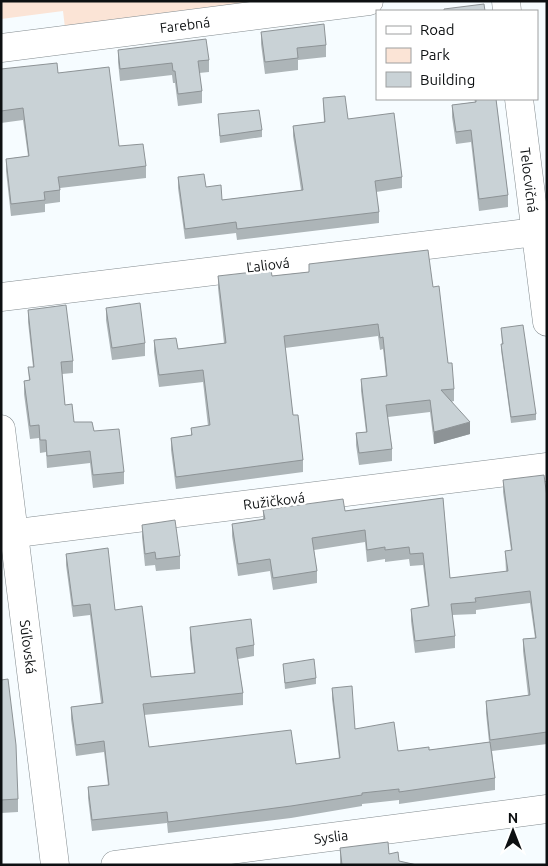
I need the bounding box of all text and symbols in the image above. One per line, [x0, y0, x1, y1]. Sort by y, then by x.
legend [376, 10, 538, 100]
street label: Farebná [159, 14, 211, 36]
text: Road [420, 21, 455, 38]
text: Park [420, 46, 450, 63]
text: Building [420, 71, 475, 88]
street label: Telocvičná [517, 147, 541, 213]
street label: Ľaliová [245, 254, 291, 276]
street label: Ružičková [242, 489, 306, 513]
street label: Súľovská [17, 619, 39, 675]
north arrow [488, 806, 538, 856]
text: N [508, 810, 518, 826]
street label: Syslia [313, 827, 349, 847]

